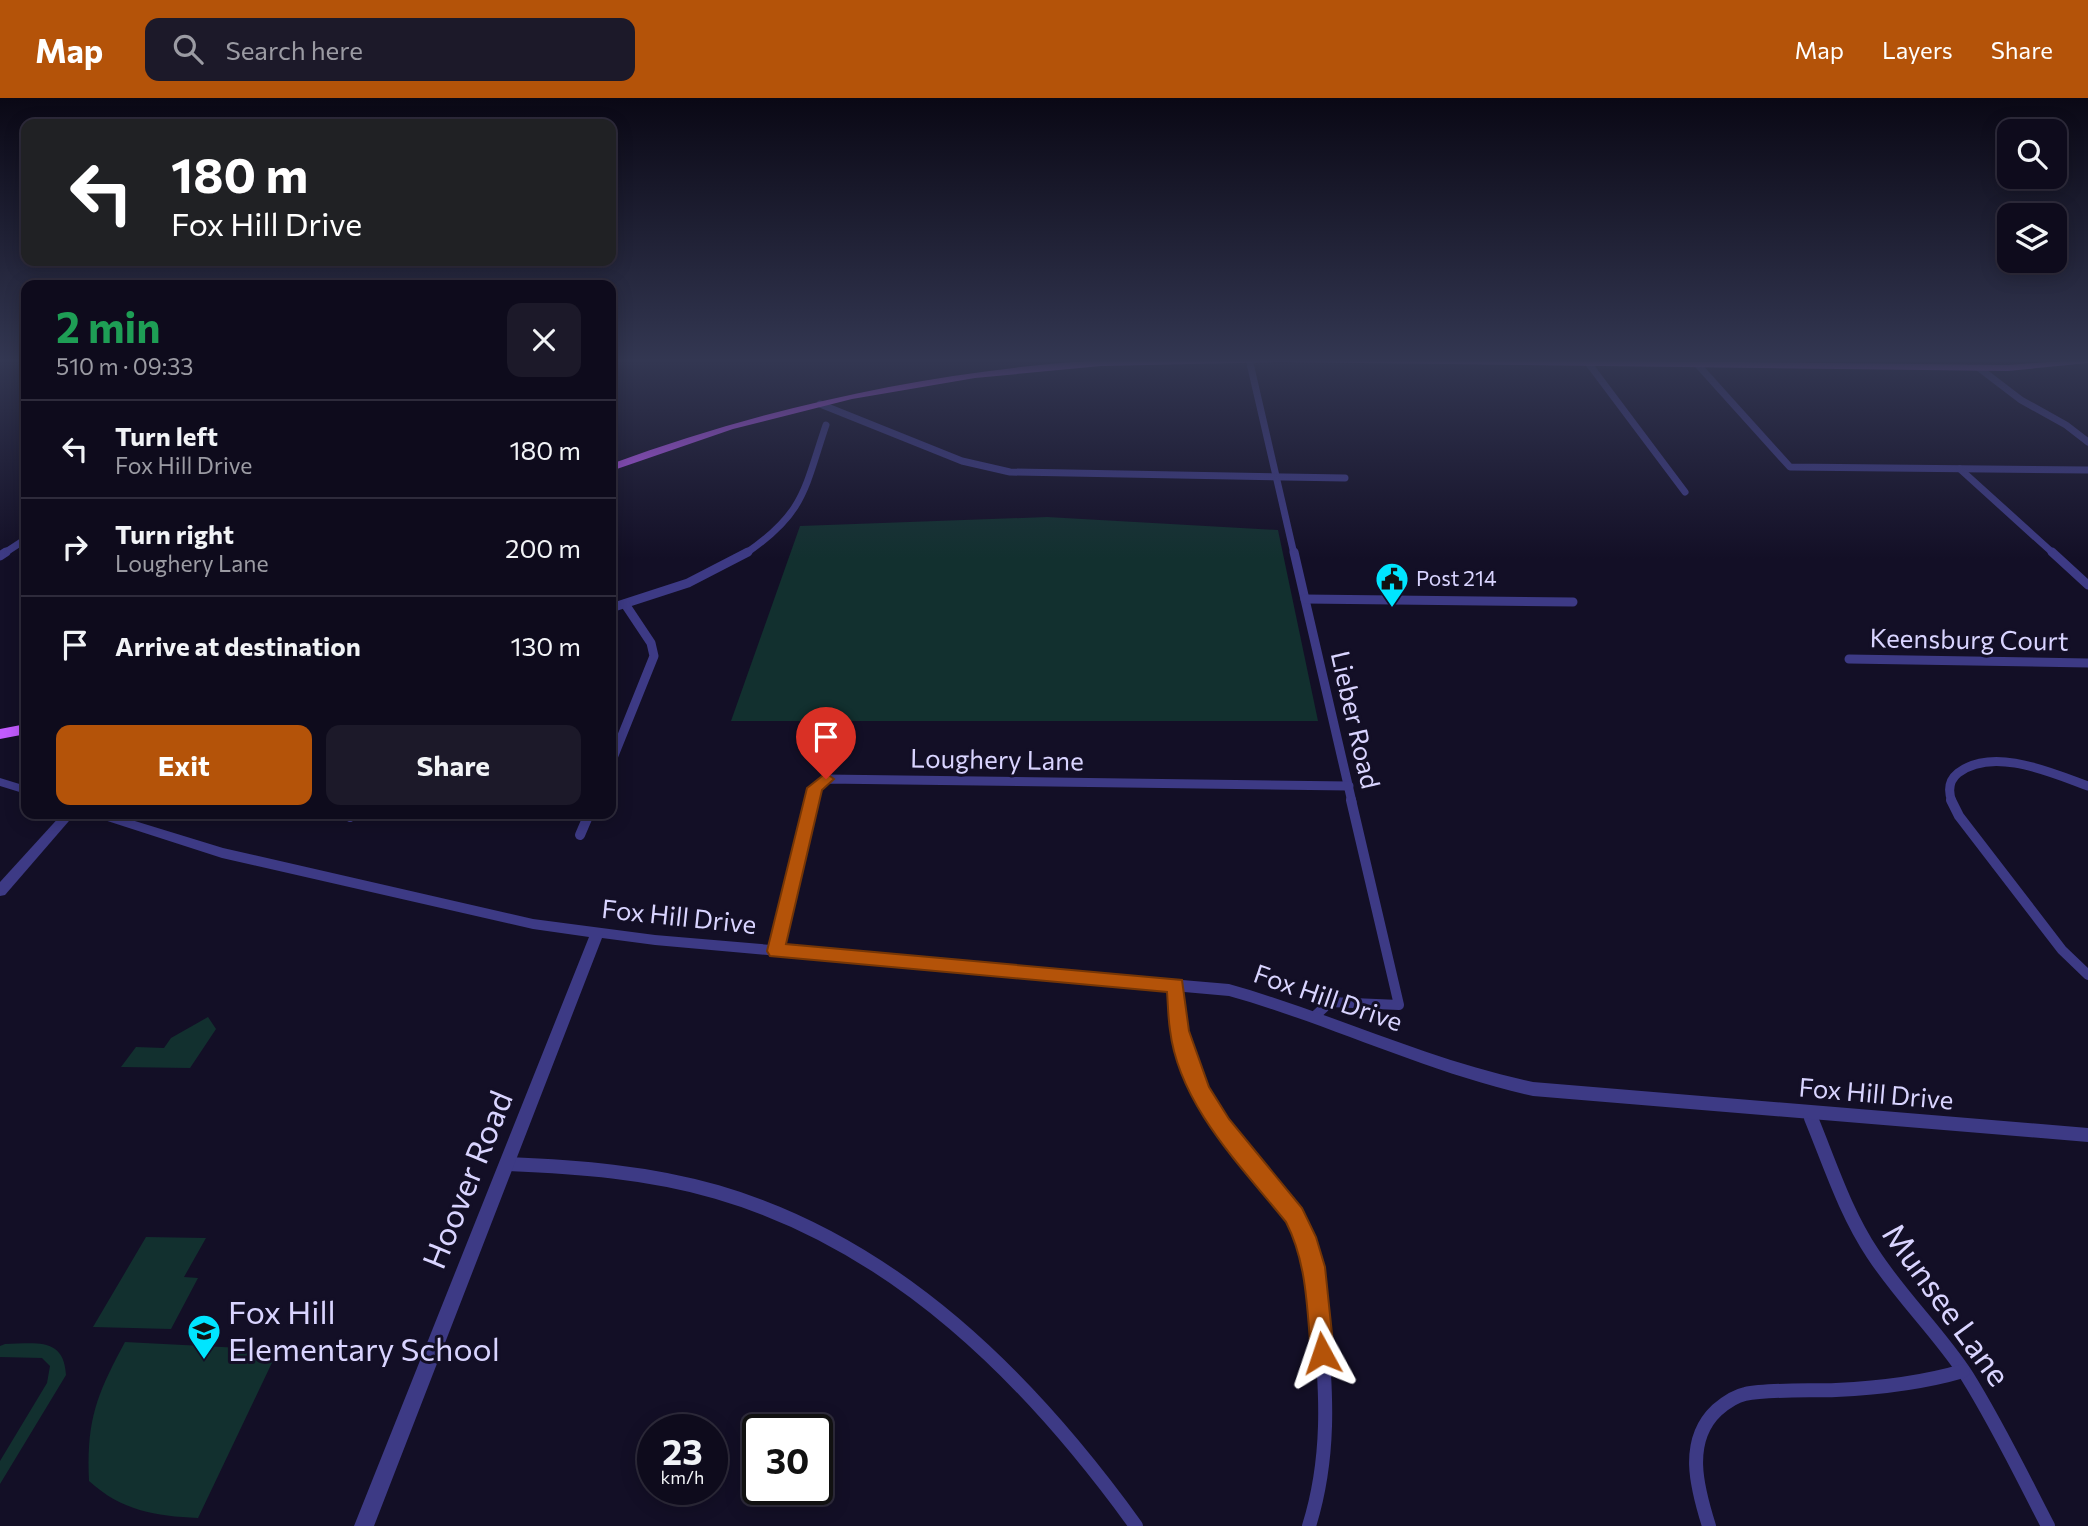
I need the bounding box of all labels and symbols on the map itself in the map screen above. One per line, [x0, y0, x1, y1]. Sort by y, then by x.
public building icon: Post 214 [1373, 560, 1411, 609]
place label: Post 214 [1416, 565, 1497, 590]
street label: Keensburg Court [1869, 621, 2069, 656]
street label: Lieber Road [1326, 648, 1387, 792]
pin [796, 707, 856, 779]
street label: Loughery Lane [910, 741, 1084, 776]
street label: Fox Hill Drive [600, 892, 758, 939]
street label: Fox Hill Drive [1250, 957, 1407, 1037]
street label: Fox Hill Drive [1797, 1070, 1955, 1115]
street label: Hoover Road [412, 1085, 520, 1274]
street label: Munsee Lane [1875, 1215, 2020, 1393]
place label: Fox Hill Elementary School [228, 1291, 500, 1368]
school or university icon: Fox Hill Elementary School [185, 1312, 223, 1361]
position arrow [1285, 1316, 1359, 1390]
speed limit sign: 30 [742, 1414, 833, 1505]

